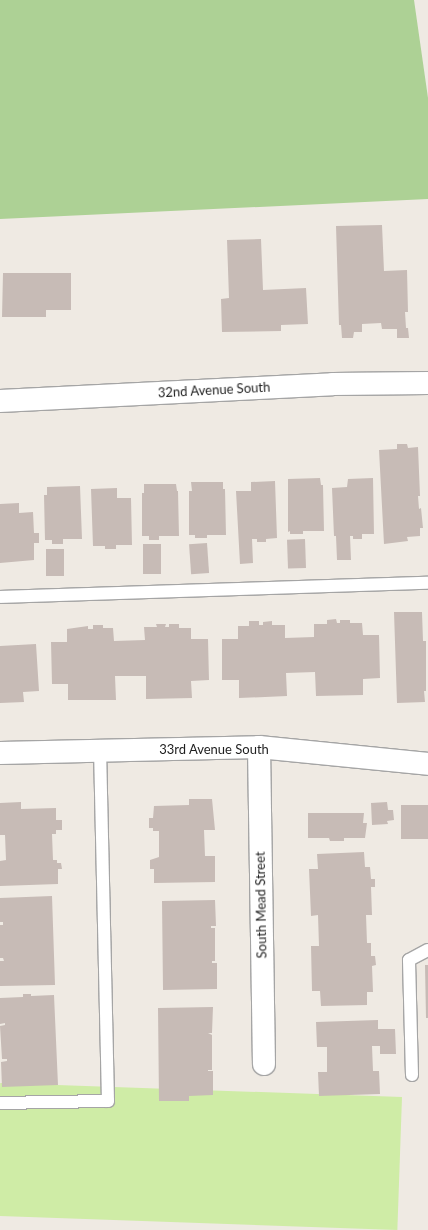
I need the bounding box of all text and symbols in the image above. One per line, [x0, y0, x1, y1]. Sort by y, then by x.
street label: 32nd Avenue South [157, 379, 271, 401]
street label: 33rd Avenue South [159, 741, 269, 757]
street label: South Mead Street [252, 851, 270, 959]

